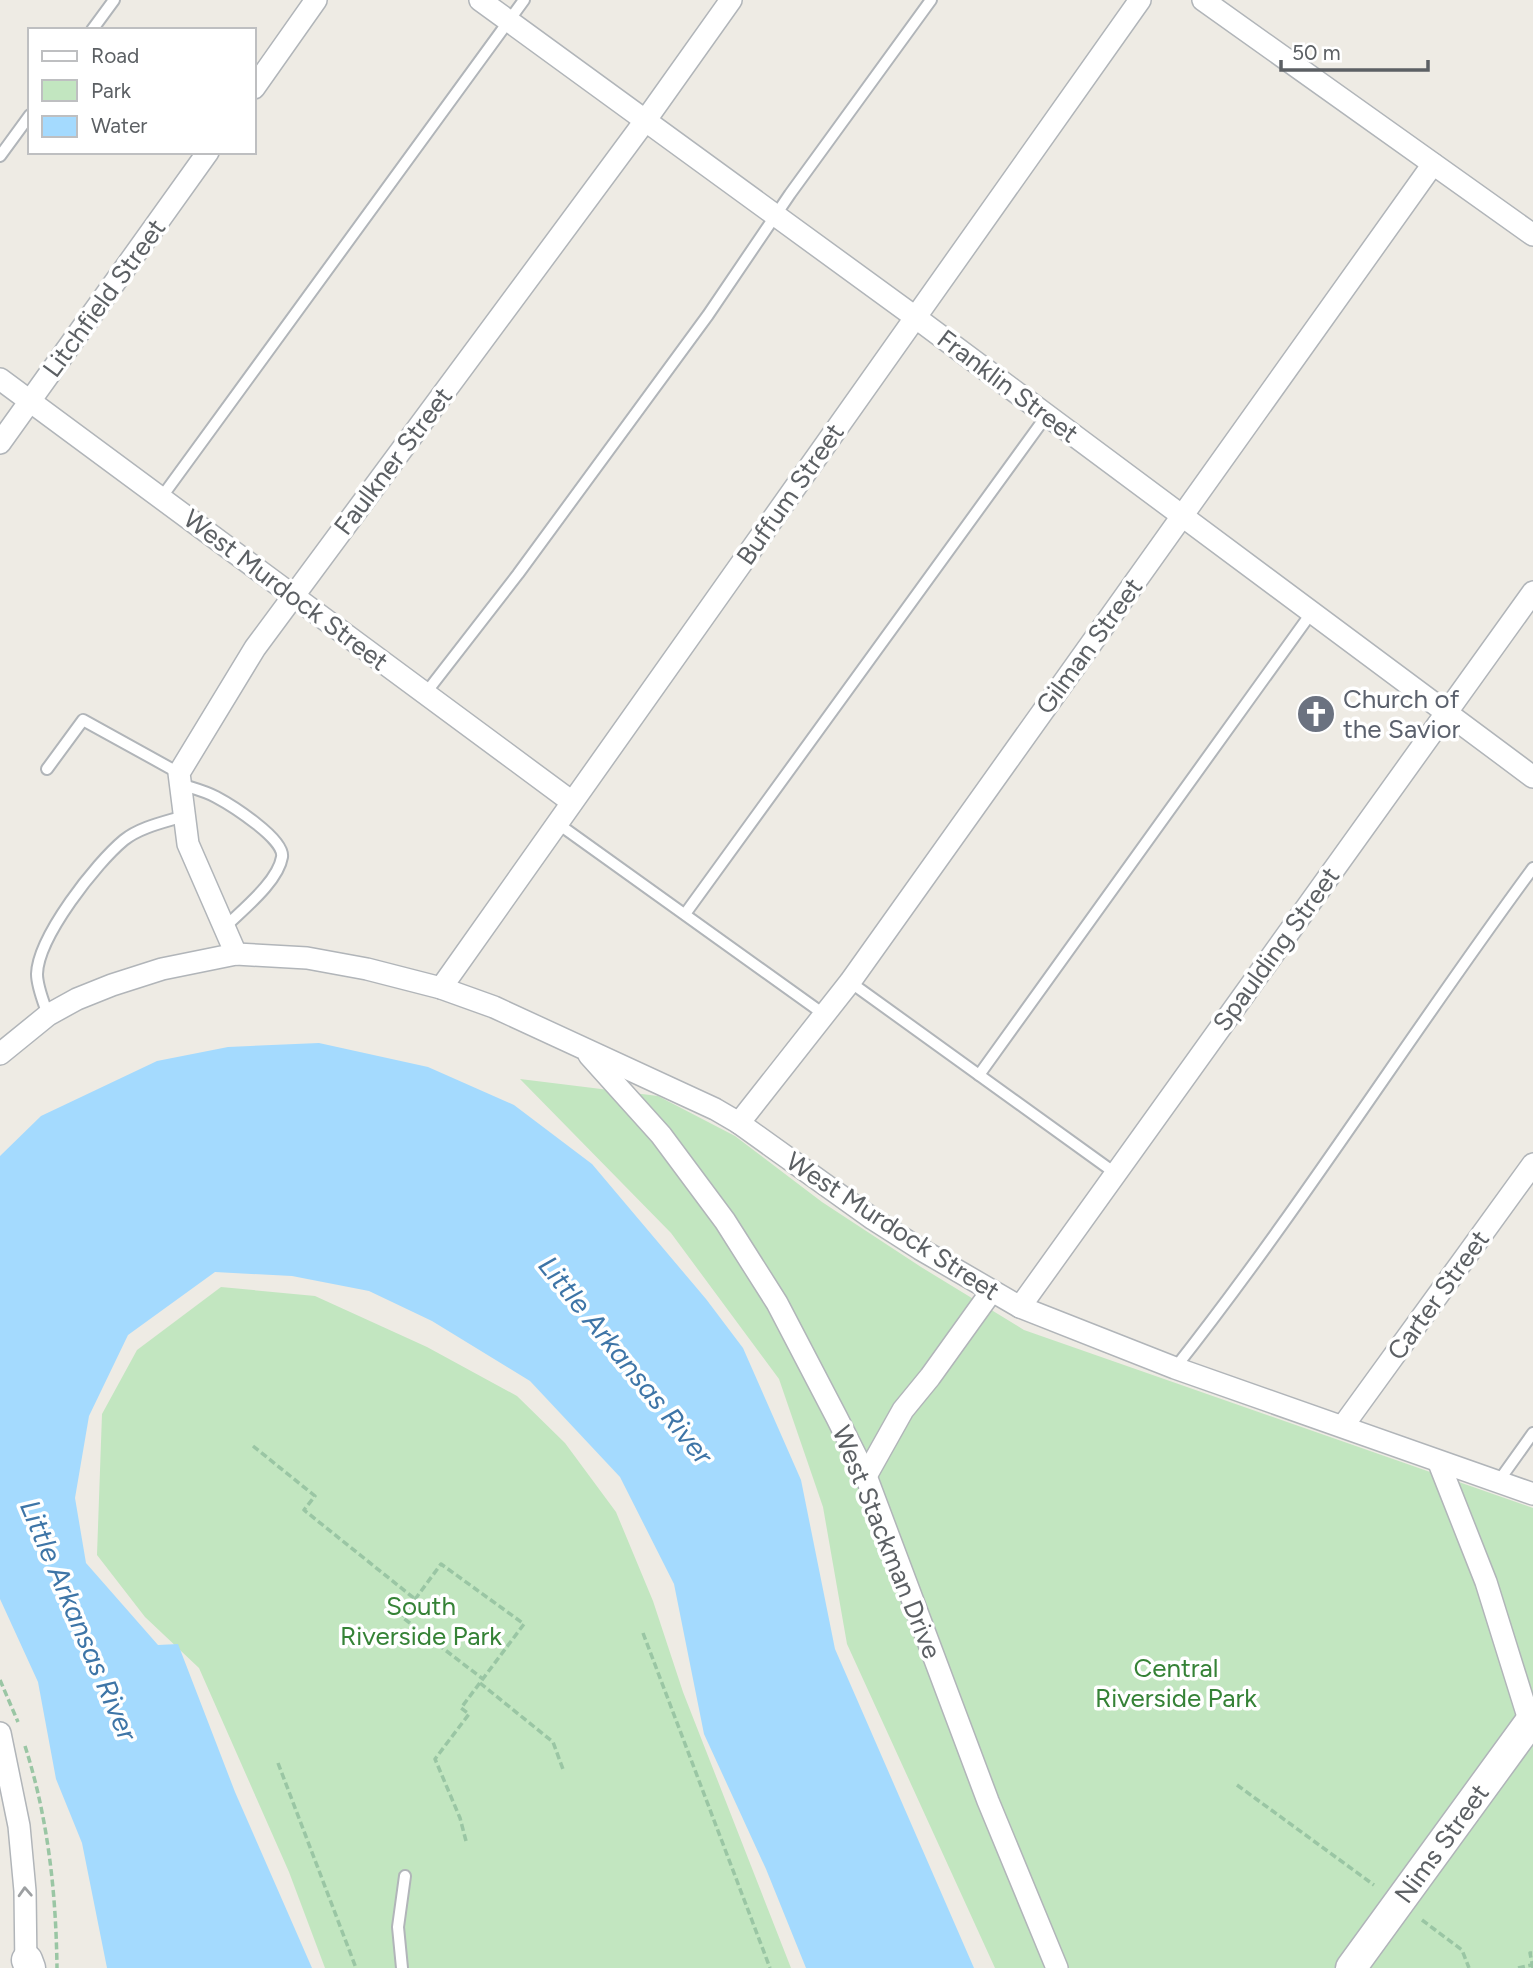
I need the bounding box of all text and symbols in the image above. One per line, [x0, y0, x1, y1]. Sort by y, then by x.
legend [28, 28, 256, 154]
scale bar [1281, 28, 1428, 72]
text: 50 m [1292, 40, 1341, 65]
text: Road [91, 43, 139, 68]
text: Park [91, 78, 132, 103]
text: Water [91, 113, 147, 138]
street label: Litchfield Street [36, 212, 172, 383]
street label: Franklin Street [931, 323, 1085, 450]
street label: Faulkner Street [327, 381, 459, 541]
street label: Buffum Street [729, 417, 851, 571]
street label: West Murdock Street [177, 503, 395, 677]
street label: Gilman Street [1029, 571, 1149, 720]
place label: Church of the Savior [1343, 683, 1461, 745]
church icon: Church of the Savior [1295, 693, 1337, 735]
street label: Spaulding Street [1206, 861, 1346, 1037]
street label: West Murdock Street [780, 1145, 1006, 1307]
street label: Carter Street [1380, 1224, 1496, 1366]
water label: Little Arkansas River [532, 1249, 721, 1472]
street label: West Stackman Drive [826, 1421, 948, 1663]
water label: Little Arkansas River [13, 1495, 146, 1747]
park label: South Riverside Park [340, 1590, 502, 1652]
park label: Central Riverside Park [1095, 1652, 1257, 1714]
street label: Nims Street [1388, 1777, 1496, 1909]
one-way arrow [18, 1886, 33, 1897]

